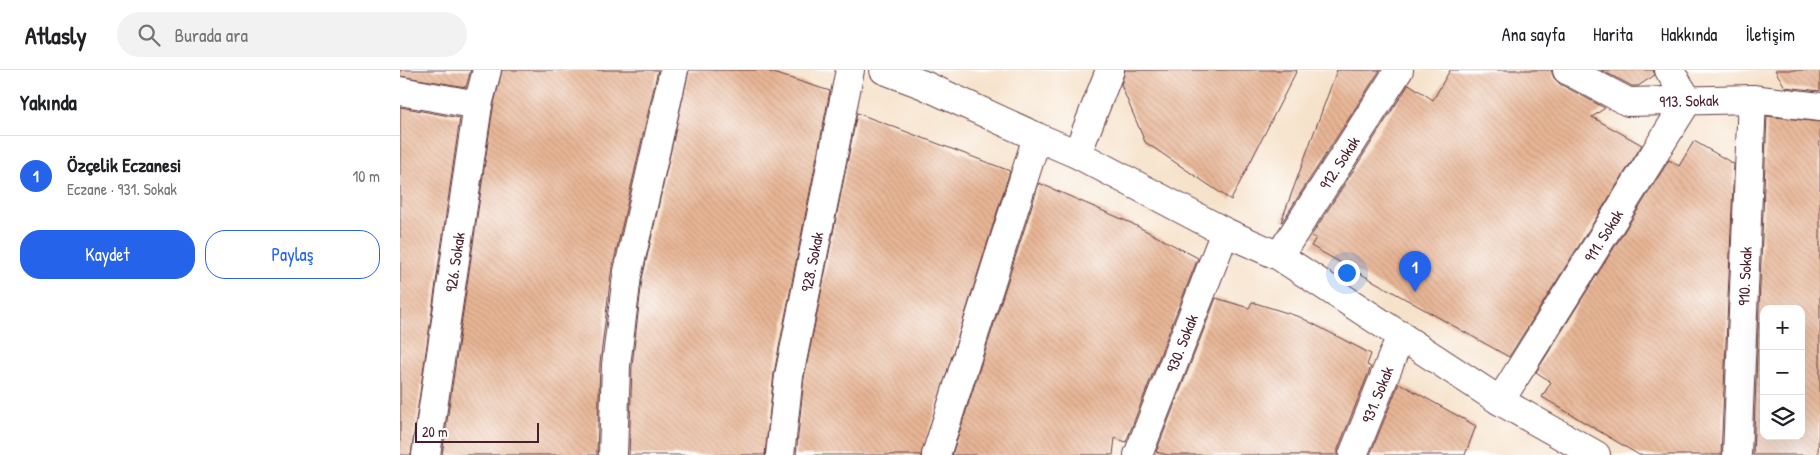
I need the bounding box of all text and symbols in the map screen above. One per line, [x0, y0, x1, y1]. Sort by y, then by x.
search box [117, 12, 467, 57]
text: Atlasly [25, 19, 87, 51]
icon: search [135, 21, 163, 49]
text: Burada ara [175, 22, 248, 48]
text: Ana sayfa [1502, 22, 1565, 47]
text: Harita [1593, 22, 1633, 47]
text: Hakkında [1661, 22, 1717, 47]
text: İletişim [1745, 22, 1795, 47]
text: Yakında [20, 88, 77, 117]
street label: 913. Sokak [1659, 89, 1719, 112]
street label: 912. Sokak [1314, 131, 1365, 194]
text: Özçelik Eczanesi [67, 152, 181, 178]
text: 1 [33, 165, 39, 187]
text: 10 m [352, 165, 380, 187]
text: Eczane · 931. Sokak [67, 178, 177, 200]
street label: 911. Sokak [1579, 205, 1628, 266]
street label: 928. Sokak [795, 229, 829, 294]
button: Kaydet [20, 230, 195, 279]
button: Paylaş [205, 230, 380, 279]
street label: 926. Sokak [439, 230, 470, 294]
street label: 910. Sokak [1732, 246, 1757, 306]
pin: 1 [1399, 251, 1431, 292]
your location [1334, 260, 1360, 286]
map controls [1760, 305, 1805, 440]
button: + [1760, 305, 1805, 350]
street label: 930. Sokak [1160, 311, 1203, 375]
button: − [1760, 350, 1805, 395]
street label: 931. Sokak [1356, 363, 1399, 426]
button: layers [1760, 395, 1805, 440]
scale bar [415, 420, 539, 443]
text: 20 m [422, 422, 448, 441]

